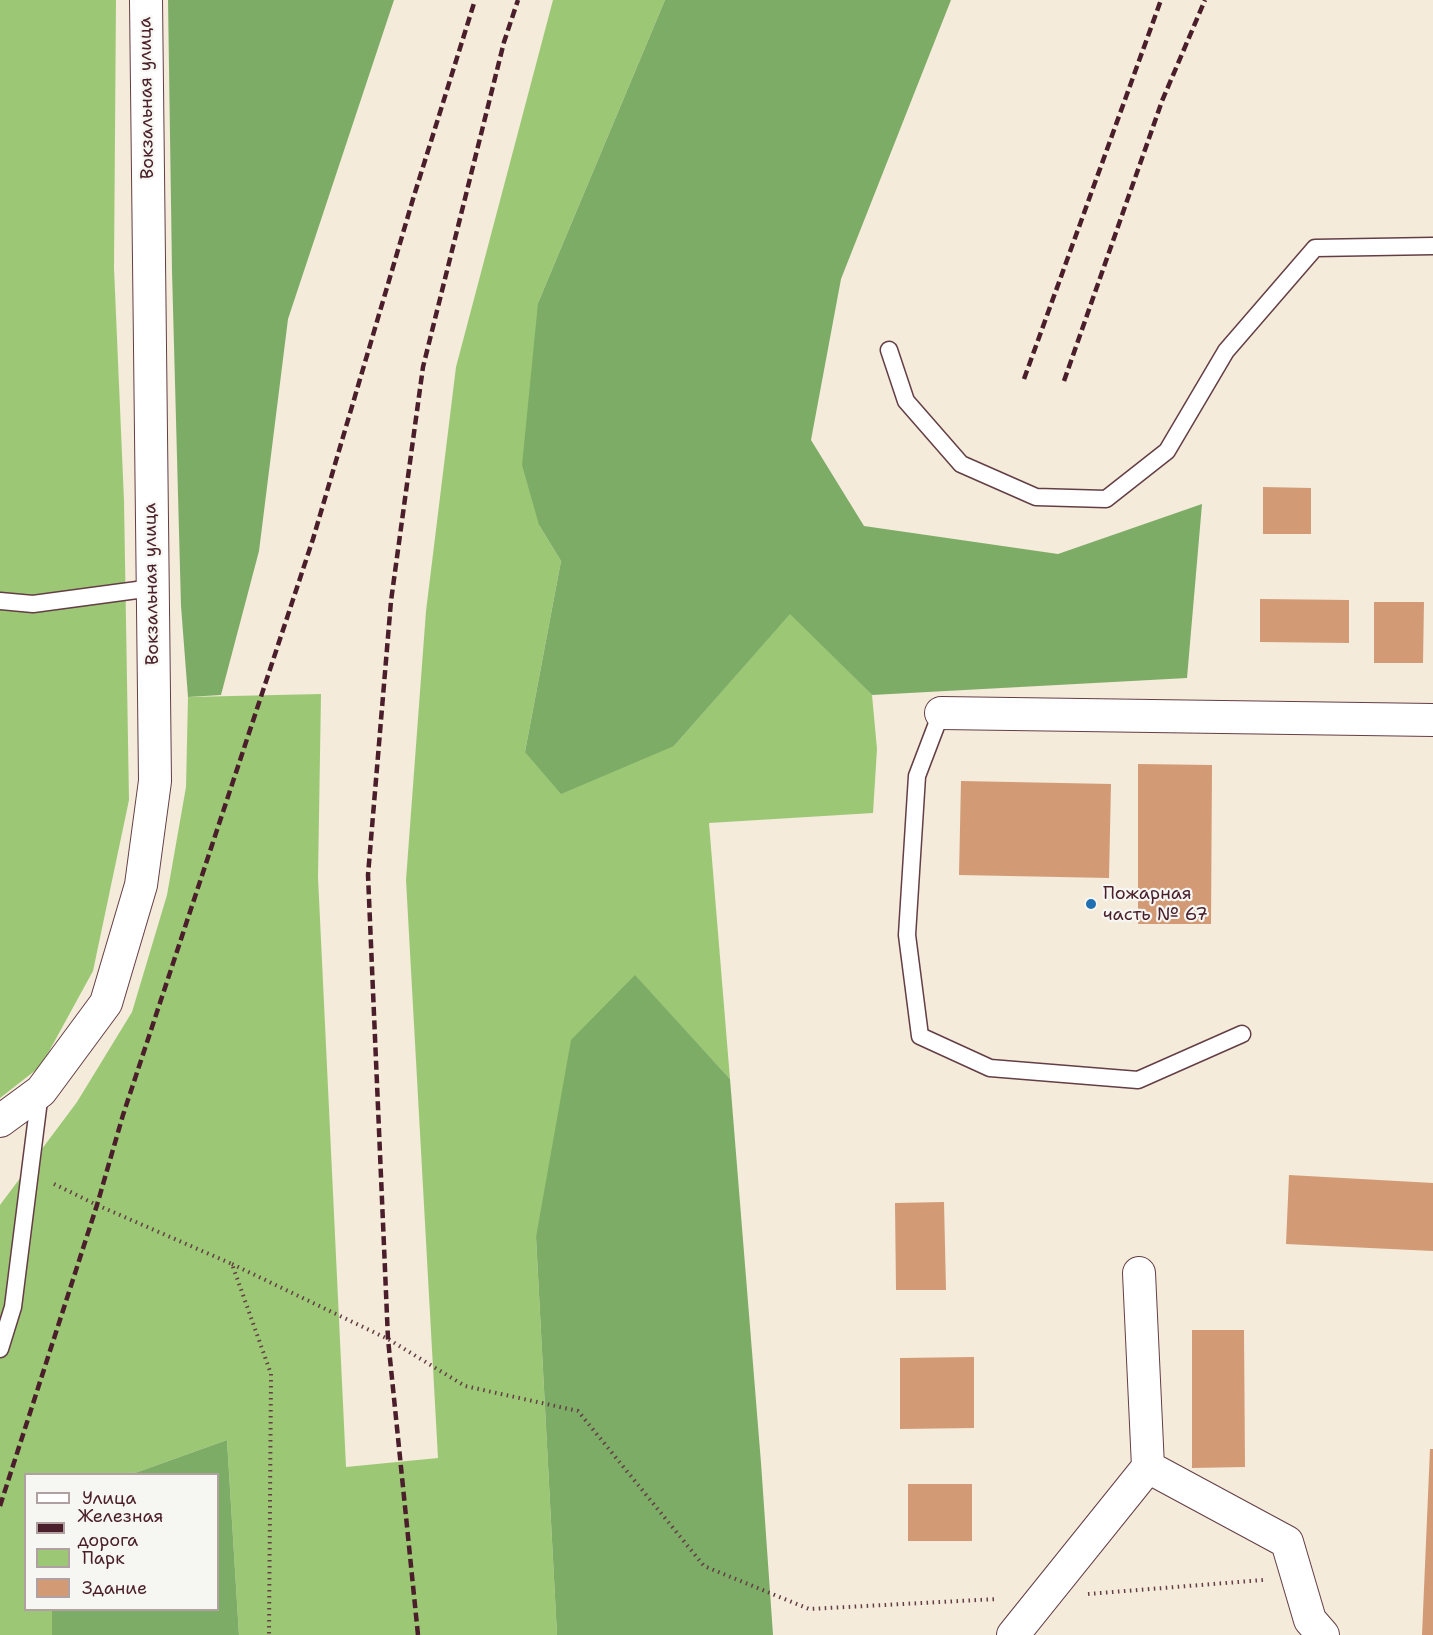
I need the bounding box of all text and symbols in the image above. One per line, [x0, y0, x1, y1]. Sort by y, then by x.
street label: Вокзальная улица [135, 17, 159, 179]
street label: Вокзальная улица [140, 503, 164, 665]
place label: Пожарная часть № 67 [1103, 883, 1208, 926]
marker: Пожарная часть № 67 [1084, 897, 1098, 911]
legend [24, 1473, 219, 1611]
text: Улица [82, 1486, 136, 1510]
text: Железная дорога [77, 1504, 163, 1552]
text: Парк [82, 1546, 125, 1570]
text: Здание [82, 1576, 147, 1600]

